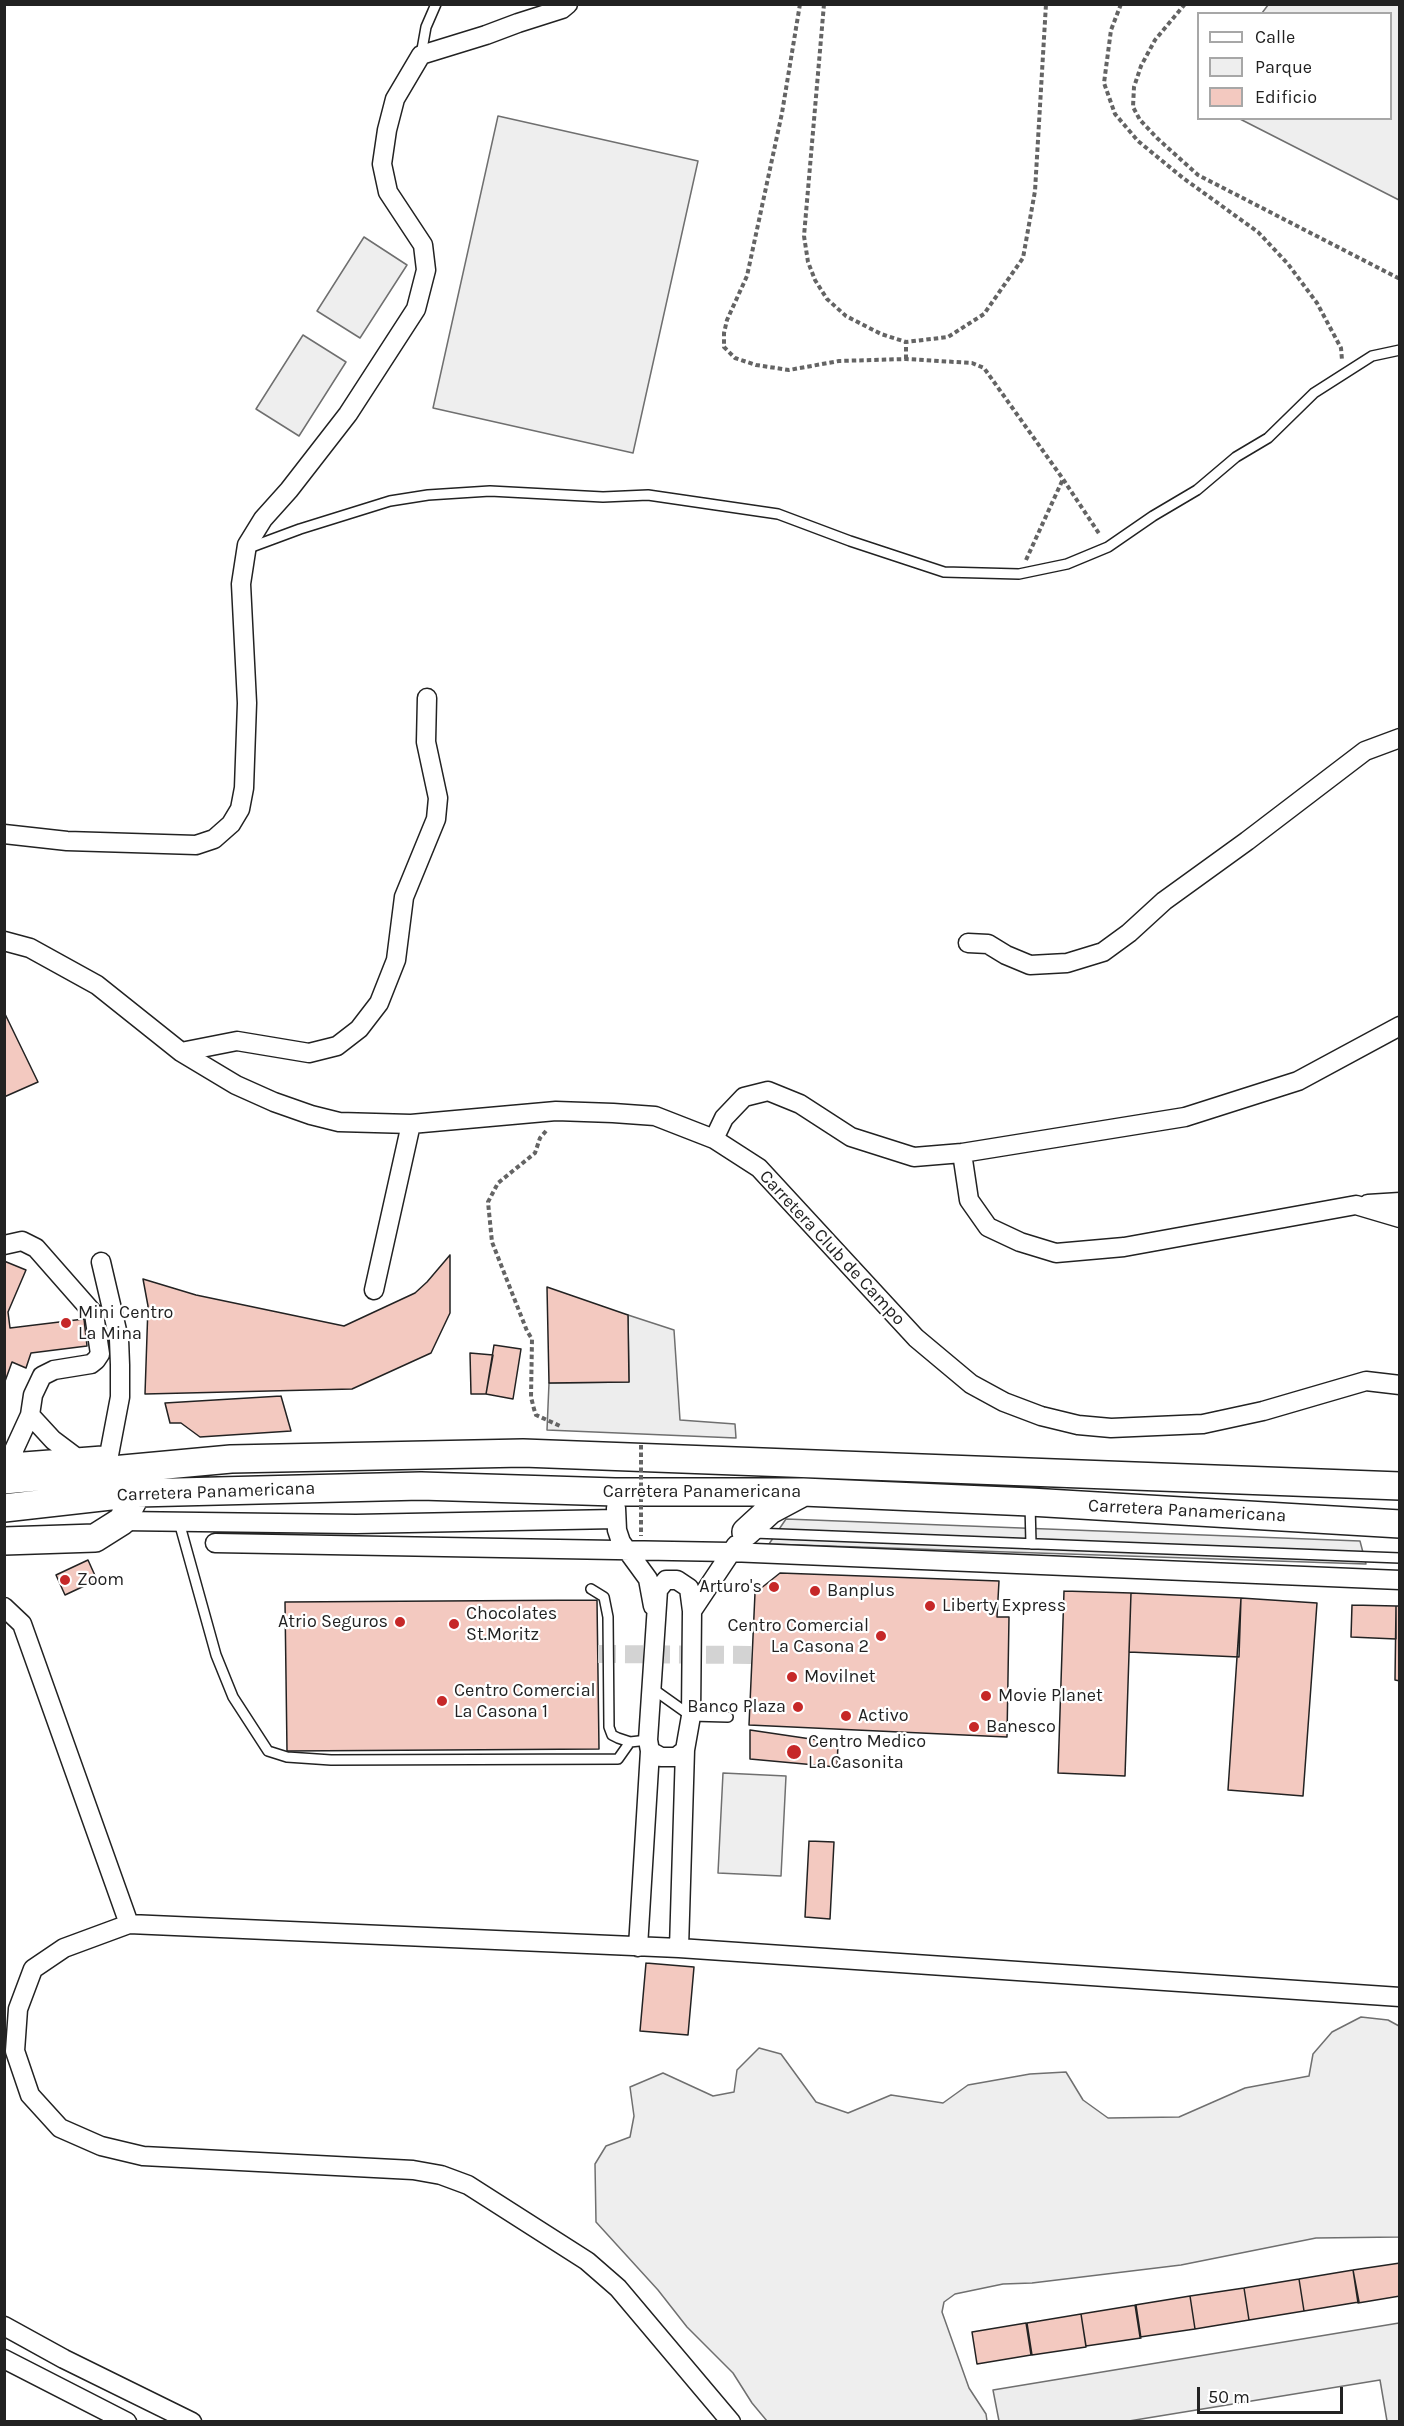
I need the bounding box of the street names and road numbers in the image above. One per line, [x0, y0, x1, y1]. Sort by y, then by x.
street label: Carretera Club de Campo [754, 1166, 910, 1330]
street label: Carretera Panamericana [116, 1478, 316, 1506]
street label: Carretera Panamericana [603, 1481, 801, 1503]
street label: Carretera Panamericana [1087, 1495, 1287, 1527]

